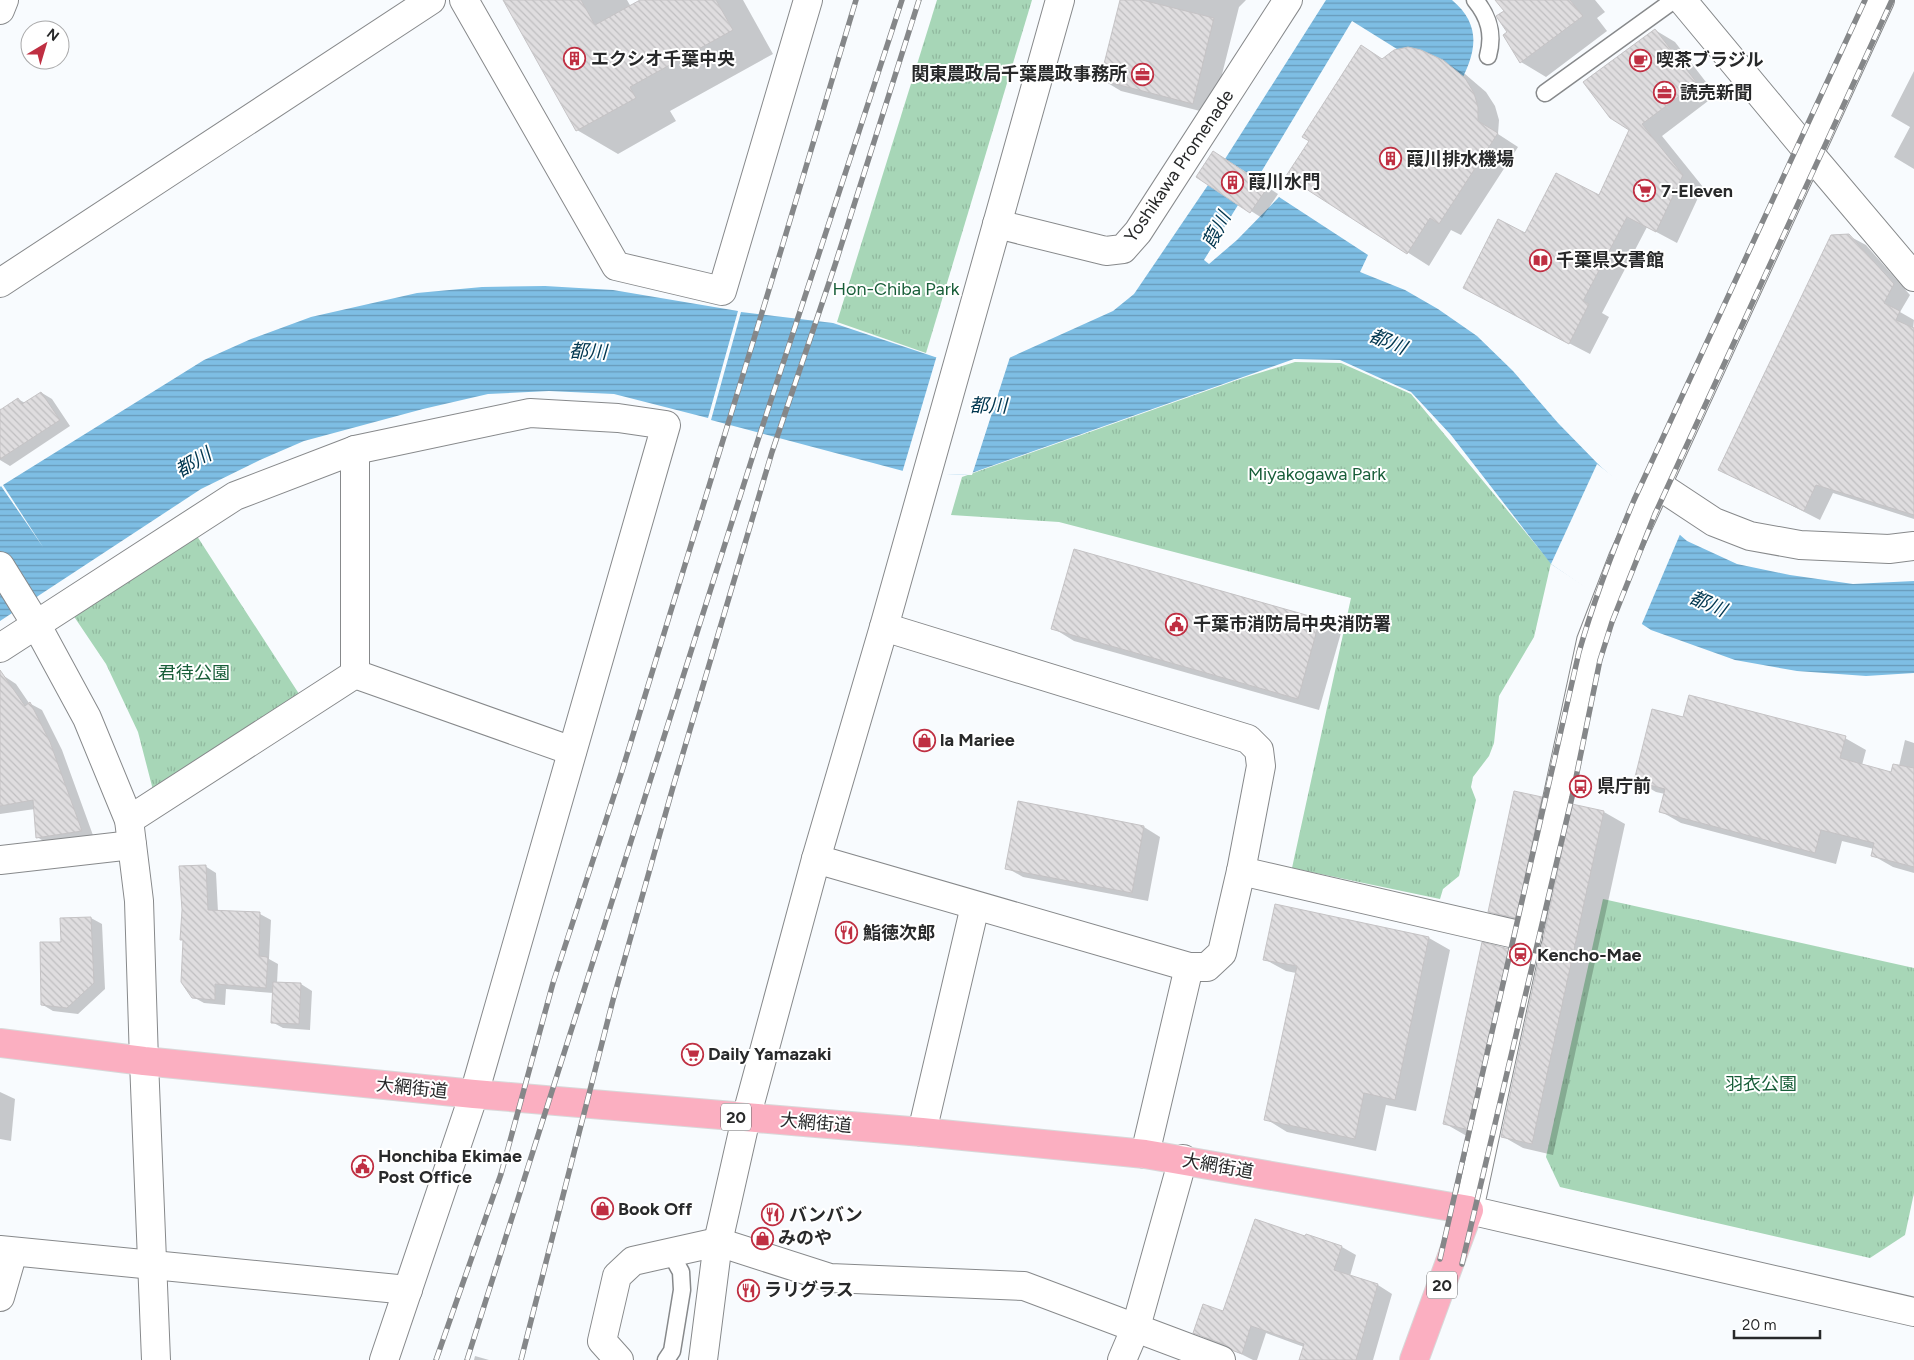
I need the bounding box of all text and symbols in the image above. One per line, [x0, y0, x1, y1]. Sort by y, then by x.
north arrow [20, 20, 70, 70]
text: N [43, 25, 62, 45]
building icon: エクシオ千葉中央 [563, 47, 587, 71]
place label: エクシオ千葉中央 [591, 48, 735, 70]
cafe icon: 喫茶ブラジル [1628, 48, 1652, 72]
place label: 喫茶ブラジル [1656, 49, 1764, 71]
office icon: 関東農政局千葉農政事務所 [1131, 62, 1155, 86]
place label: 関東農政局千葉農政事務所 [911, 63, 1127, 85]
office icon: 読売新聞 [1652, 81, 1676, 105]
place label: 読売新聞 [1680, 82, 1752, 104]
street label: Yoshikawa Promenade [1120, 85, 1238, 247]
building icon: 葭川排水機場 [1378, 147, 1402, 171]
place label: 葭川排水機場 [1406, 148, 1514, 170]
building icon: 葭川水門 [1220, 170, 1244, 194]
place label: 葭川水門 [1248, 171, 1320, 193]
supermarket icon: 7-Eleven [1633, 179, 1657, 203]
place label: 7-Eleven [1661, 180, 1733, 202]
water label: 葭川 [1198, 206, 1236, 252]
library icon: 千葉県文書館 [1528, 248, 1552, 272]
place label: 千葉県文書館 [1556, 249, 1664, 271]
park label: Hon-Chiba Park [832, 278, 960, 300]
water label: 都川 [1366, 324, 1412, 360]
water label: 都川 [569, 339, 609, 364]
water label: 都川 [969, 394, 1009, 417]
water label: 都川 [171, 442, 217, 482]
park label: Miyakogawa Park [1248, 463, 1386, 485]
water label: 都川 [1686, 585, 1732, 622]
public building icon: 千葉市消防局中央消防署 [1165, 612, 1189, 636]
place label: 千葉市消防局中央消防署 [1193, 613, 1391, 635]
park label: 君待公園 [158, 662, 230, 684]
shop icon: la Mariee [912, 728, 936, 752]
place label: la Mariee [940, 729, 1015, 751]
bus stop icon: 県庁前 [1569, 774, 1593, 798]
place label: 県庁前 [1597, 775, 1651, 797]
restaurant icon: 鮨徳次郎 [835, 921, 859, 945]
place label: 鮨徳次郎 [863, 922, 935, 944]
station icon: Kencho-Mae [1509, 943, 1533, 967]
place label: Kencho-Mae [1537, 944, 1642, 966]
supermarket icon: Daily Yamazaki [680, 1042, 704, 1066]
place label: Daily Yamazaki [708, 1043, 832, 1065]
street label: 大網街道 [375, 1073, 449, 1103]
park label: 羽衣公園 [1725, 1073, 1797, 1095]
road number: 20 [721, 1104, 751, 1130]
street label: 大網街道 [779, 1109, 853, 1137]
place label: Honchiba Ekimae Post Office [378, 1145, 522, 1188]
street label: 大網街道 [1181, 1149, 1255, 1183]
public building icon: Honchiba Ekimae Post Office [350, 1154, 374, 1178]
shop icon: Book Off [590, 1197, 614, 1221]
place label: Book Off [618, 1198, 693, 1220]
restaurant icon: バンバン [761, 1203, 785, 1227]
place label: バンバン [789, 1204, 863, 1226]
shop icon: みのや [750, 1226, 774, 1250]
place label: みのや [778, 1227, 832, 1249]
road number: 20 [1427, 1272, 1457, 1298]
restaurant icon: ラリグラス [736, 1278, 760, 1302]
place label: ラリグラス [764, 1279, 854, 1301]
scale bar [1734, 1308, 1820, 1340]
text: 20 m [1742, 1316, 1776, 1334]

